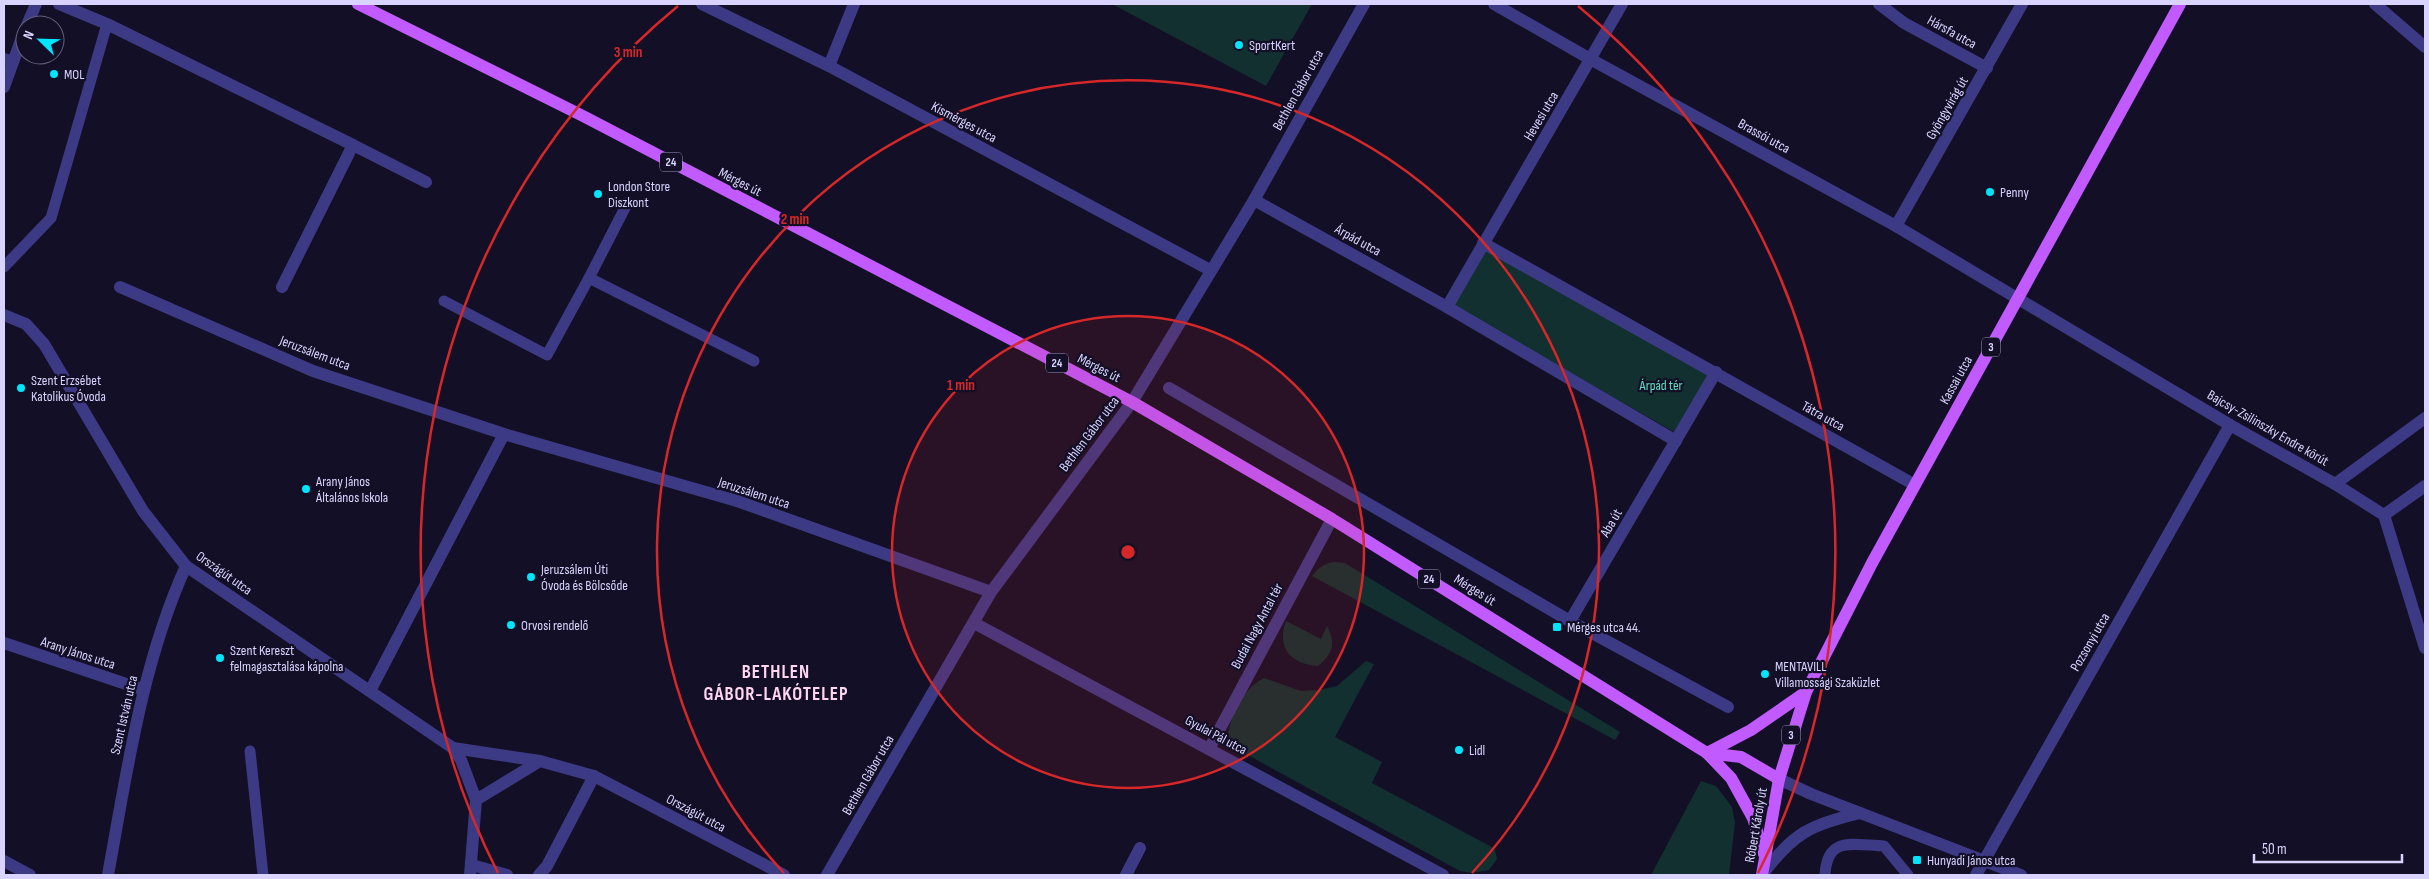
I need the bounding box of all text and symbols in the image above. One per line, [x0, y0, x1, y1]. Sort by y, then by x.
street label: Hársfa utca [1924, 12, 1980, 52]
north arrow [15, 15, 65, 65]
text: N [19, 28, 38, 42]
place label: SportKert [1249, 37, 1295, 54]
marker: SportKert [1233, 39, 1245, 51]
text: 3 min [614, 43, 642, 62]
street label: Bethlen Gábor utca [1269, 47, 1327, 133]
place label: MOL [64, 66, 84, 83]
marker: MOL [48, 68, 60, 80]
street label: Gyöngyvirág út [1922, 74, 1972, 142]
street label: Hevesi utca [1520, 88, 1562, 144]
street label: Kismérges utca [928, 98, 1000, 146]
street label: Brassói utca [1735, 115, 1793, 157]
road number: 24 [660, 152, 682, 172]
street label: Mérges út [716, 164, 764, 200]
place label: London Store Diszkont [608, 178, 670, 211]
place label: Penny [2000, 184, 2029, 201]
marker: Penny [1984, 186, 1996, 198]
marker: London Store Diszkont [592, 188, 604, 200]
text: 2 min [781, 210, 809, 229]
street label: Árpád utca [1331, 220, 1384, 260]
street label: Jeruzsálem utca [276, 331, 353, 374]
road number: 3 [1982, 338, 2000, 357]
street label: Mérges út [1075, 350, 1123, 386]
road number: 24 [1046, 353, 1068, 372]
street label: Kassai utca [1936, 353, 1976, 407]
place label: Szent Erzsébet Katolikus Óvoda [31, 372, 106, 405]
text: 1 min [947, 376, 975, 395]
park label: Árpád tér [1638, 377, 1683, 394]
marker: Szent Erzsébet Katolikus Óvoda [15, 382, 27, 394]
street label: Bajcsy-Zsilinszky Endre körút [2204, 386, 2332, 470]
street label: Bethlen Gábor utca [1055, 393, 1123, 475]
street label: Tátra utca [1798, 397, 1848, 435]
place label: Arany János Általános Iskola [315, 473, 388, 506]
street label: Jeruzsálem utca [715, 473, 792, 513]
marker: Arany János Általános Iskola [300, 483, 312, 495]
street label: Aba út [1596, 506, 1626, 541]
centre of rings [1119, 543, 1137, 561]
street label: Országút utca [193, 547, 255, 599]
place label: Jeruzsálem Úti Óvoda és Bölcsőde [540, 561, 628, 594]
road number: 24 [1418, 570, 1440, 588]
marker: Jeruzsálem Úti Óvoda és Bölcsőde [525, 571, 537, 583]
street label: Mérges út [1451, 571, 1499, 609]
street label: Budai Nagy Antal tér [1227, 580, 1287, 672]
street label: Pozsonyi utca [2067, 610, 2113, 674]
place label: Orvosi rendelő [521, 617, 588, 634]
marker: Orvosi rendelő [505, 619, 517, 631]
place label: Mérges utca 44. [1567, 619, 1640, 636]
marker: Mérges utca 44. [1551, 621, 1563, 633]
street label: Arany János utca [38, 633, 117, 673]
place label: Szent Kereszt felmagasztalása kápolna [230, 642, 344, 675]
marker: Szent Kereszt felmagasztalása kápolna [214, 652, 226, 664]
place label: MENTAVILL Villamossági Szaküzlet [1775, 658, 1880, 691]
district label: BETHLEN GÁBOR-LAKÓTELEP [703, 661, 849, 706]
marker: MENTAVILL Villamossági Szaküzlet [1759, 668, 1771, 680]
street label: Szent István utca [107, 674, 141, 756]
street label: Gyulai Pál utca [1182, 712, 1250, 758]
road number: 3 [1782, 726, 1800, 744]
street label: Bethlen Gábor utca [838, 732, 898, 818]
place label: Lidl [1469, 742, 1485, 759]
marker: Lidl [1453, 744, 1465, 756]
street label: Róbert Károly út [1741, 786, 1771, 864]
street label: Országút utca [663, 790, 729, 836]
scale bar [2254, 832, 2402, 864]
text: 50 m [2262, 840, 2287, 859]
place label: Hunyadi János utca [1927, 852, 2015, 869]
marker: Hunyadi János utca [1911, 854, 1923, 866]

